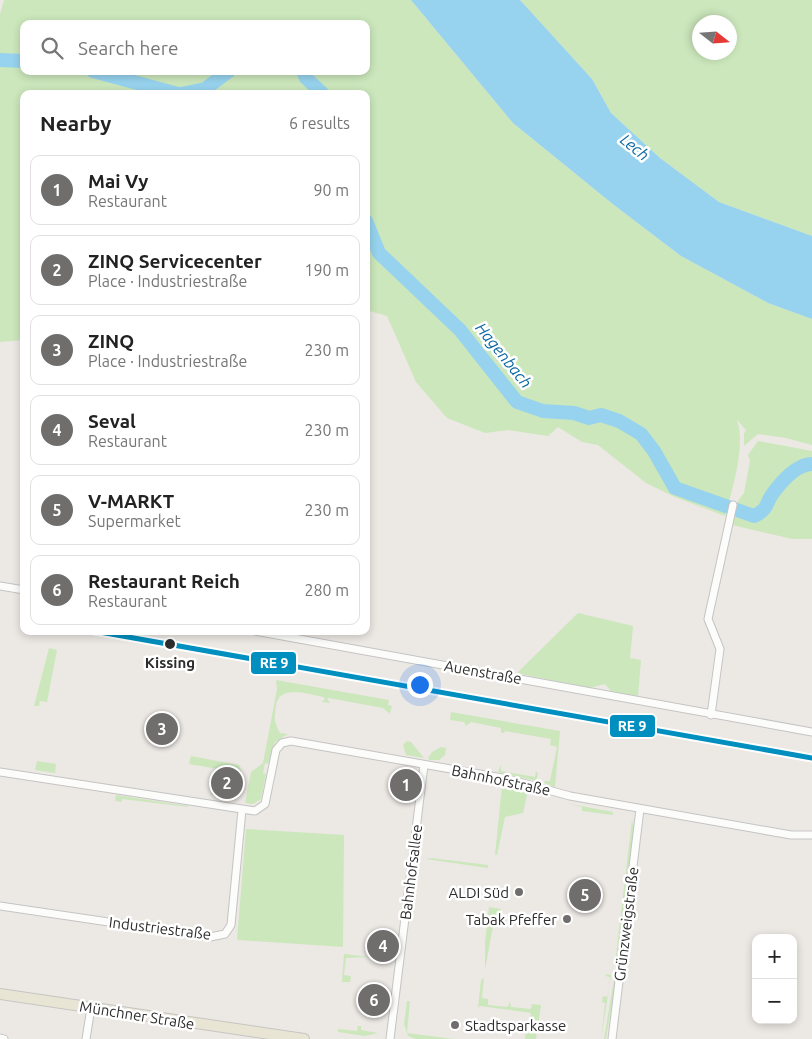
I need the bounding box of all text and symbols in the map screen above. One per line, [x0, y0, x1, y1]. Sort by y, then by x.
north arrow [692, 15, 737, 60]
search box [20, 20, 370, 75]
icon: search [38, 34, 66, 62]
text: Search here [78, 37, 178, 59]
text: Nearby [40, 111, 111, 135]
text: 6 results [289, 114, 350, 132]
water label: Lech [617, 130, 653, 164]
text: Mai Vy [88, 170, 148, 192]
text: 1 [52, 181, 62, 199]
text: 90 m [313, 181, 349, 199]
text: Restaurant [88, 192, 167, 210]
text: ZINQ Servicecenter [88, 250, 262, 272]
text: 2 [52, 261, 62, 279]
text: 190 m [304, 261, 349, 279]
text: Place · Industriestraße [88, 272, 247, 290]
water label: Hagenbach [472, 319, 536, 391]
text: ZINQ [88, 330, 134, 352]
text: 3 [52, 341, 62, 359]
text: 230 m [304, 341, 349, 359]
text: Place · Industriestraße [88, 352, 247, 370]
text: Seval [88, 410, 136, 432]
text: 4 [52, 421, 62, 439]
text: 230 m [304, 421, 349, 439]
text: Restaurant [88, 432, 167, 450]
text: V-MARKT [88, 490, 174, 512]
text: 5 [52, 501, 62, 519]
text: 230 m [304, 501, 349, 519]
text: Supermarket [88, 512, 181, 530]
text: Restaurant Reich [88, 570, 240, 592]
text: 6 [52, 581, 62, 599]
text: 280 m [304, 581, 349, 599]
text: Restaurant [88, 592, 167, 610]
marker: Kissing [163, 637, 177, 651]
line badge: RE 9 [250, 651, 297, 675]
place label: Kissing [145, 654, 195, 671]
text: RE 9 [260, 655, 288, 671]
street label: Auenstraße [443, 657, 523, 687]
your location [407, 672, 433, 698]
pin: 3 [146, 710, 178, 748]
line badge: RE 9 [609, 714, 656, 738]
text: RE 9 [618, 718, 646, 734]
street label: Bahnhofstraße [450, 761, 552, 799]
pin: 2 [211, 764, 243, 802]
pin: 1 [390, 766, 422, 804]
street label: Bahnhofsallee [397, 823, 425, 921]
street label: Grünzweigstraße [611, 866, 641, 982]
pin: 5 [569, 876, 601, 914]
place label: ALDI Süd [449, 884, 509, 901]
marker: ALDI Süd [513, 886, 525, 898]
place label: Tabak Pfeffer [466, 911, 557, 928]
street label: Industriestraße [108, 913, 212, 943]
marker: Tabak Pfeffer [561, 913, 573, 925]
pin: 4 [367, 927, 399, 965]
map controls [752, 934, 797, 1024]
button: + [752, 934, 797, 979]
button: − [752, 979, 797, 1024]
pin: 6 [358, 981, 390, 1019]
street label: Münchner Straße [78, 998, 196, 1032]
place label: Stadtsparkasse [465, 1017, 566, 1034]
marker: Stadtsparkasse [449, 1019, 461, 1031]

